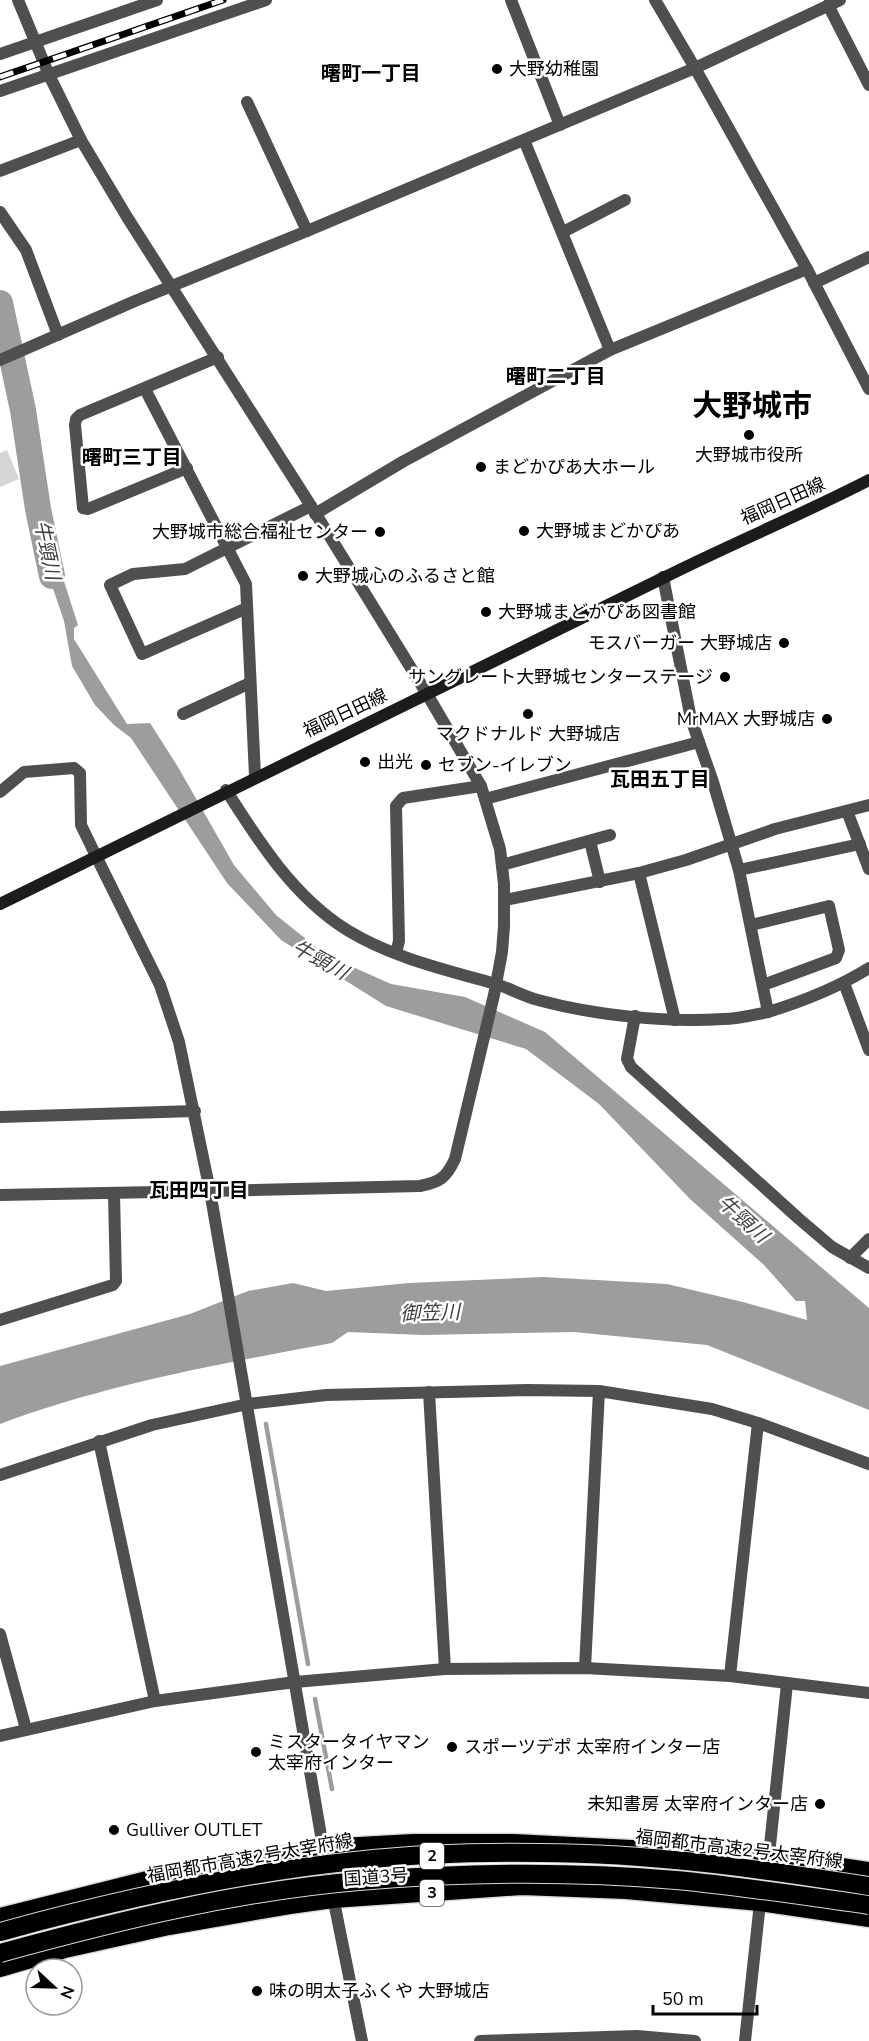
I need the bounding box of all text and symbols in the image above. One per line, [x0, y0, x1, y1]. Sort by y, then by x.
place label: 大野幼稚園 [509, 57, 599, 81]
district label: 曙町一丁目 [321, 60, 421, 87]
marker: 大野幼稚園 [490, 62, 504, 76]
district label: 曙町二丁目 [506, 363, 606, 390]
district label: 大野城市 [692, 386, 812, 427]
marker: 大野城市役所 [742, 428, 756, 442]
place label: 大野城市役所 [695, 443, 803, 467]
district label: 曙町三丁目 [82, 444, 182, 471]
place label: まどかぴあ大ホール [493, 455, 655, 479]
marker: まどかぴあ大ホール [474, 460, 488, 474]
street label: 福岡日田線 [737, 472, 829, 530]
water label: 牛頸川 [28, 518, 67, 584]
place label: 大野城まどかぴあ [536, 519, 680, 543]
place label: 大野城市総合福祉センター [152, 520, 368, 544]
marker: 大野城まどかぴあ [517, 524, 531, 538]
marker: 大野城市総合福祉センター [373, 525, 387, 539]
place label: 大野城心のふるさと館 [315, 564, 495, 588]
marker: 大野城心のふるさと館 [296, 569, 310, 583]
place label: 大野城まどかぴあ図書館 [498, 600, 696, 624]
marker: 大野城まどかぴあ図書館 [479, 605, 493, 619]
place label: モスバーガー 大野城店 [587, 631, 772, 655]
marker: モスバーガー 大野城店 [777, 636, 791, 650]
place label: サングレート大野城センターステージ [408, 665, 713, 689]
marker: サングレート大野城センターステージ [718, 670, 732, 684]
street label: 福岡日田線 [299, 683, 391, 743]
marker: マクドナルド 大野城店 [521, 707, 535, 721]
place label: MrMAX 大野城店 [677, 707, 815, 731]
marker: MrMAX 大野城店 [820, 712, 834, 726]
place label: マクドナルド 大野城店 [436, 722, 620, 746]
place label: 出光 [377, 750, 413, 774]
place label: セブン-イレブン [438, 753, 572, 777]
marker: 出光 [358, 755, 372, 769]
marker: セブン-イレブン [419, 758, 433, 772]
district label: 瓦田五丁目 [610, 766, 710, 793]
water label: 牛頸川 [287, 934, 355, 987]
district label: 瓦田四丁目 [149, 1177, 249, 1204]
water label: 牛頸川 [712, 1189, 776, 1250]
water label: 御笠川 [400, 1298, 462, 1328]
place label: ミスタータイヤマン 太宰府インター [268, 1730, 429, 1775]
place label: スポーツデポ 太宰府インター店 [464, 1735, 720, 1759]
marker: スポーツデポ 太宰府インター店 [445, 1740, 459, 1754]
marker: ミスタータイヤマン 太宰府インター [249, 1745, 263, 1759]
place label: 未知書房 太宰府インター店 [587, 1792, 808, 1816]
marker: 未知書房 太宰府インター店 [813, 1797, 827, 1811]
place label: Gulliver OUTLET [126, 1818, 263, 1842]
marker: Gulliver OUTLET [107, 1823, 121, 1837]
street label: 福岡都市高速2号太宰府線 [634, 1824, 844, 1874]
street label: 福岡都市高速2号太宰府線 [145, 1828, 355, 1888]
road number: 2 [420, 1843, 444, 1869]
street label: 国道3号 [343, 1863, 409, 1891]
road number: 3 [420, 1880, 444, 1906]
north arrow [24, 1957, 84, 2017]
scale bar [653, 1978, 756, 2016]
place label: 味の明太子ふくや 大野城店 [269, 1979, 490, 2003]
text: N [55, 1983, 79, 2002]
marker: 味の明太子ふくや 大野城店 [250, 1984, 264, 1998]
text: 50 m [662, 1987, 704, 2011]

